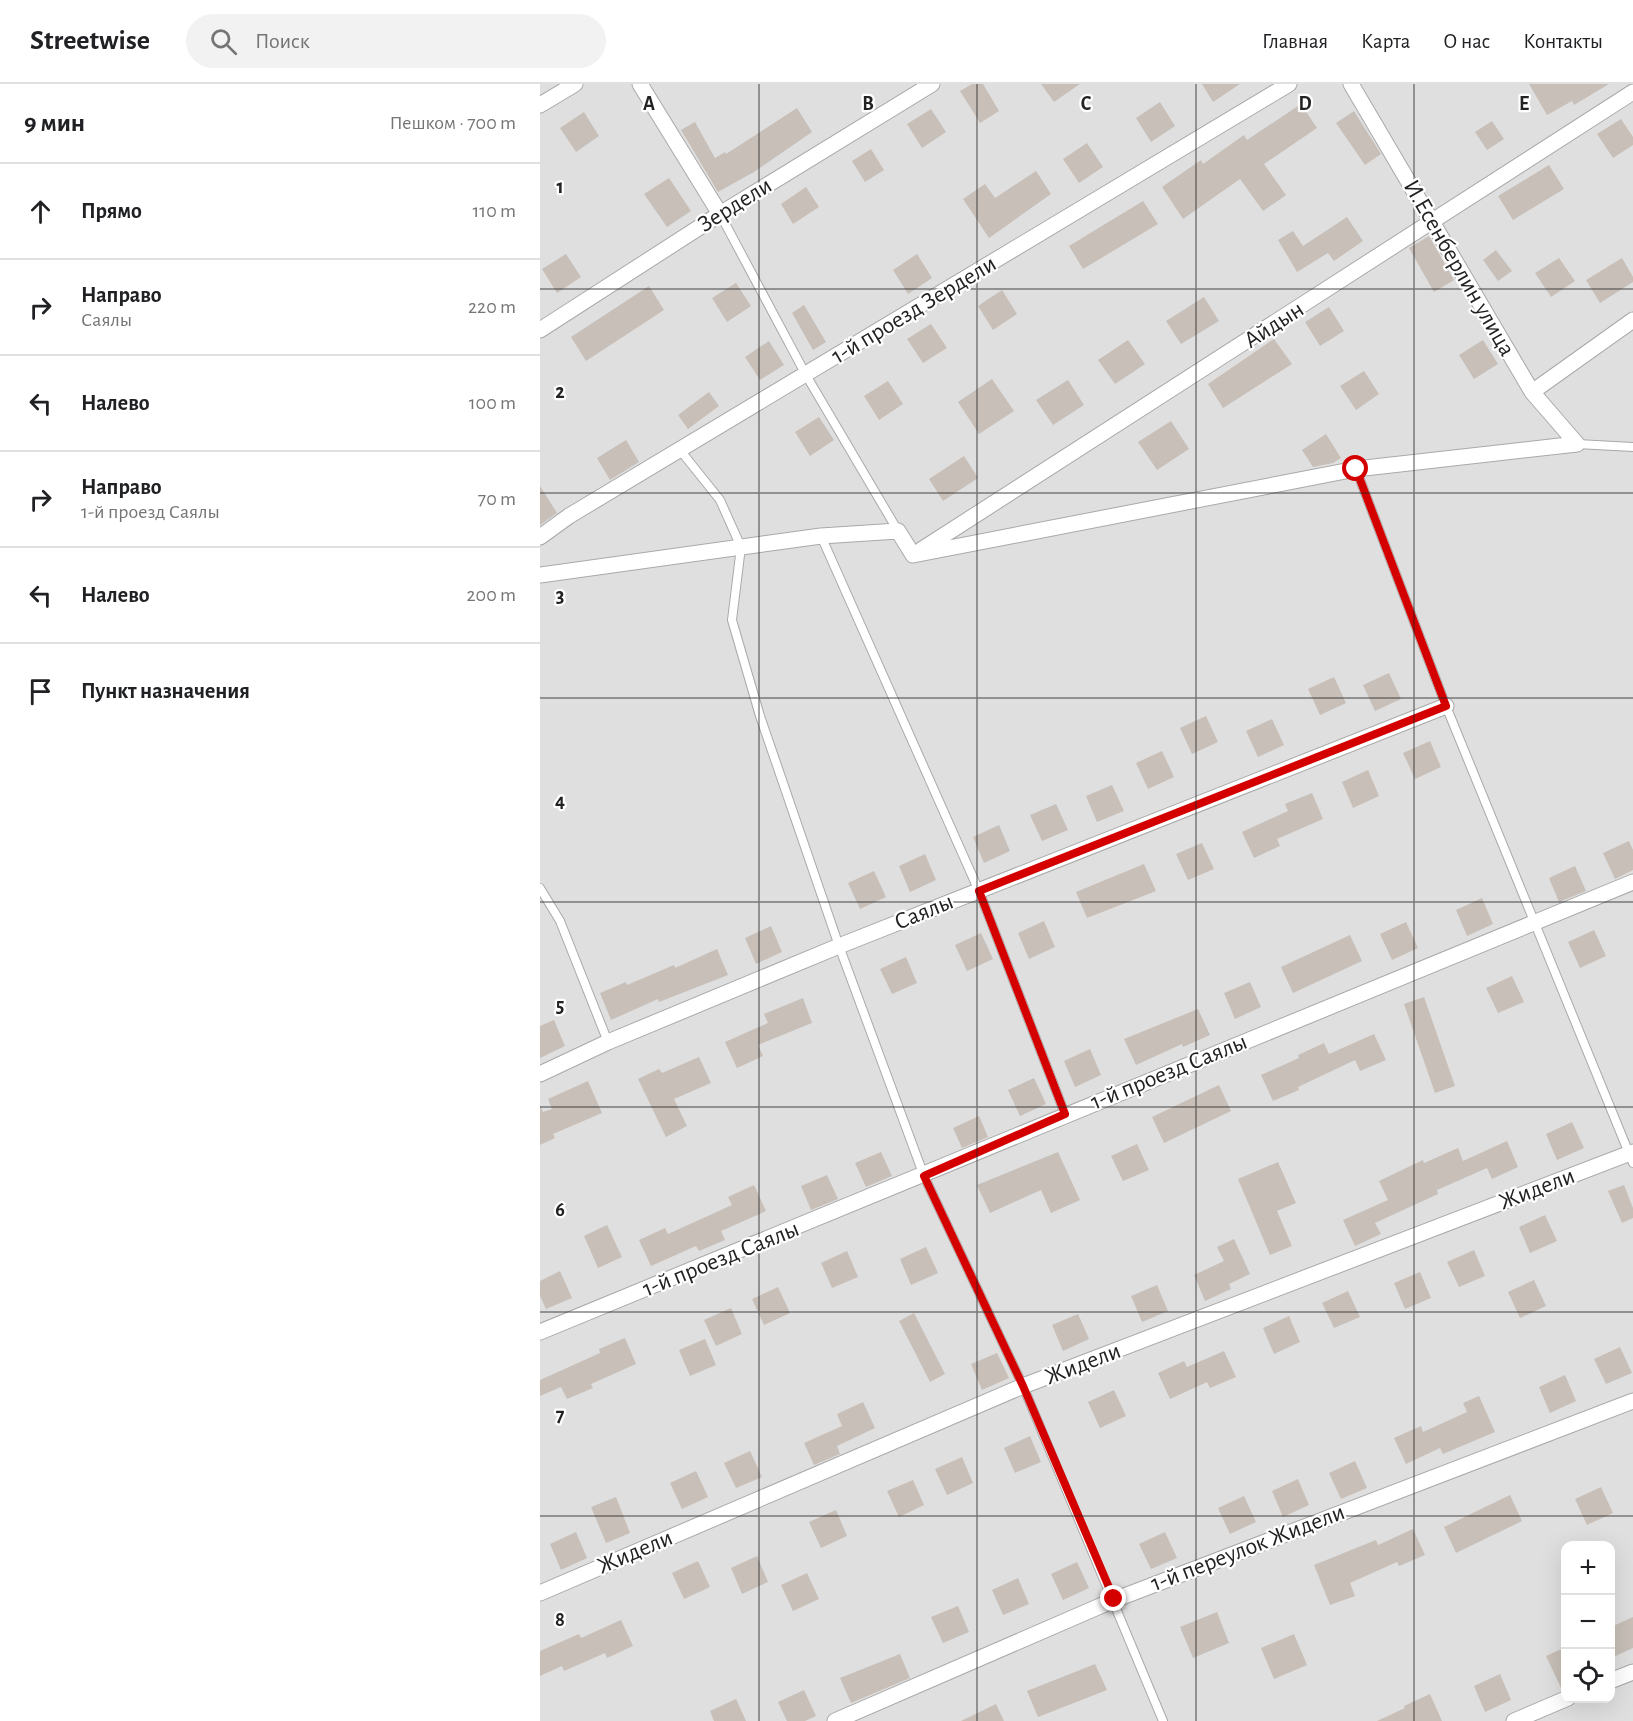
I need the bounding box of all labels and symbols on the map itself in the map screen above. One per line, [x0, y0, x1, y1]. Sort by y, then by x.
text: A [643, 94, 655, 114]
text: B [862, 94, 874, 114]
text: C [1081, 94, 1092, 114]
text: D [1298, 94, 1312, 114]
text: E [1519, 94, 1529, 114]
street label: Зердели [694, 173, 776, 237]
street label: И.Есенберлин улица [1399, 176, 1519, 360]
text: 1 [556, 177, 564, 197]
street label: 1-й проезд Зердели [828, 251, 1000, 369]
street label: Айдын [1240, 297, 1308, 353]
text: 2 [555, 382, 565, 402]
route start [1342, 455, 1368, 481]
text: 3 [556, 586, 564, 606]
text: 4 [555, 791, 565, 811]
street label: Саялы [891, 889, 957, 935]
text: 5 [556, 996, 564, 1016]
street label: 1-й проезд Саялы [1087, 1030, 1251, 1114]
street label: Жидели [1496, 1164, 1578, 1214]
text: 6 [555, 1200, 565, 1220]
street label: 1-й проезд Саялы [639, 1217, 803, 1301]
street label: Жидели [1042, 1339, 1124, 1389]
text: 7 [556, 1405, 565, 1425]
street label: 1-й переулок Жидели [1148, 1500, 1348, 1596]
street label: Жидели [594, 1525, 676, 1579]
route end [1100, 1585, 1126, 1611]
text: 8 [555, 1610, 565, 1630]

